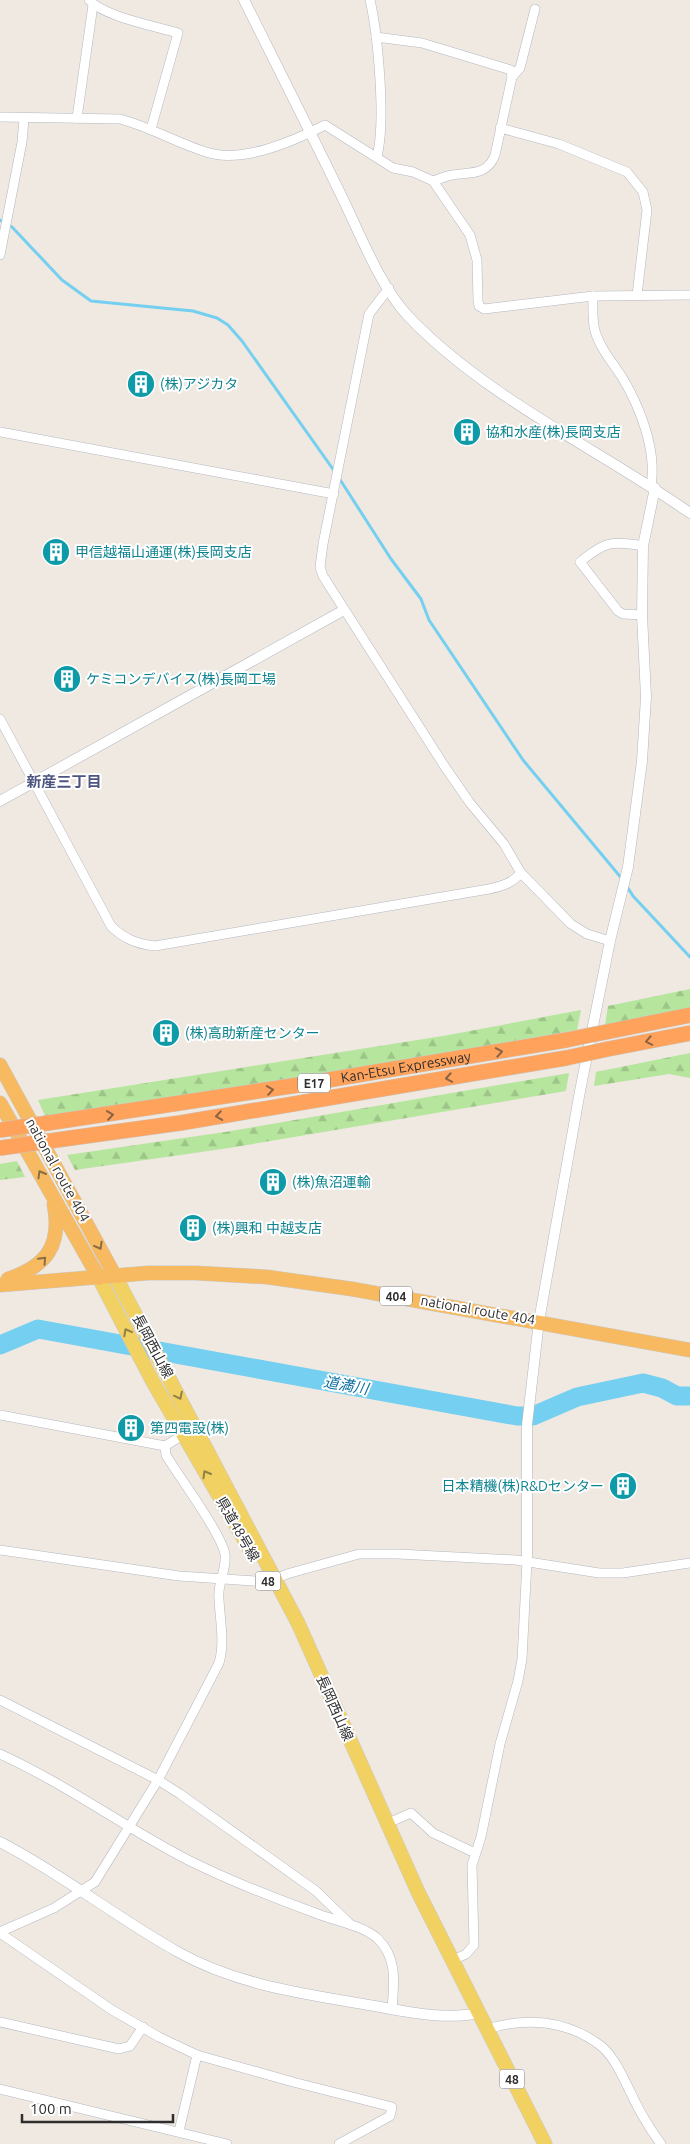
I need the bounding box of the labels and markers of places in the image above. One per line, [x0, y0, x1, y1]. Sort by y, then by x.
building icon: (株)アジカタ [126, 369, 156, 399]
place label: (株)アジカタ [160, 376, 238, 392]
building icon: 協和水産(株)長岡支店 [452, 417, 482, 447]
place label: 協和水産(株)長岡支店 [486, 424, 621, 440]
building icon: 甲信越福山通運(株)長岡支店 [41, 537, 71, 567]
place label: 甲信越福山通運(株)長岡支店 [75, 544, 252, 560]
building icon: ケミコンデバイス(株)長岡工場 [52, 664, 82, 694]
place label: ケミコンデバイス(株)長岡工場 [86, 671, 276, 687]
building icon: (株)高助新産センター [151, 1018, 181, 1048]
place label: (株)高助新産センター [185, 1025, 320, 1041]
building icon: (株)魚沼運輸 [258, 1167, 288, 1197]
place label: (株)魚沼運輸 [292, 1174, 371, 1190]
building icon: (株)興和 中越支店 [178, 1213, 208, 1243]
place label: (株)興和 中越支店 [212, 1220, 322, 1236]
building icon: 第四電設(株) [116, 1413, 146, 1443]
place label: 第四電設(株) [150, 1420, 229, 1436]
building icon: 日本精機(株)R&Dセンター [608, 1471, 638, 1501]
place label: 日本精機(株)R&Dセンター [441, 1478, 604, 1494]

